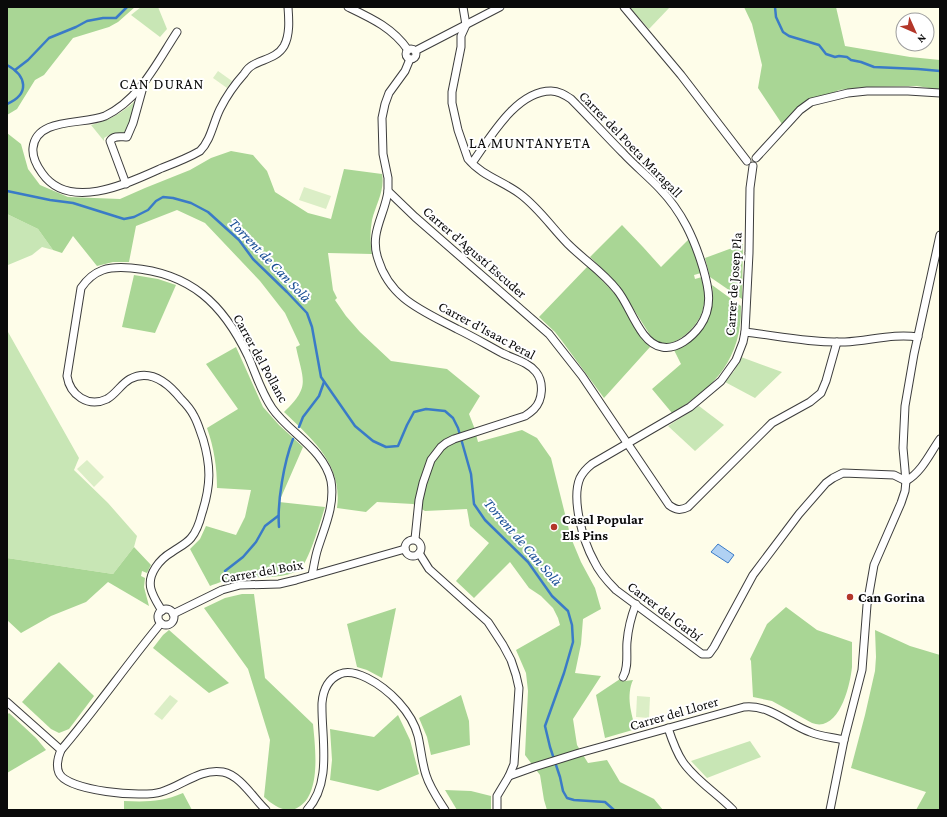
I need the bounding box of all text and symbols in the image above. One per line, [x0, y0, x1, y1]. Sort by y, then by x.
north arrow [895, 12, 935, 52]
text: N [915, 32, 929, 46]
district label: CAN DURAN [120, 76, 204, 92]
street label: Carrer del Poeta Maragall [576, 88, 686, 201]
district label: LA MUNTANYETA [469, 135, 591, 151]
street label: Carrer d'Agustí Escuder [420, 203, 530, 301]
water label: Torrent de Can Solà [226, 215, 314, 305]
street label: Carrer de Josep Pla [721, 231, 745, 336]
street label: Carrer d'Isaac Peral [436, 298, 539, 362]
street label: Carrer del Pollanc [230, 311, 292, 405]
water label: Torrent de Can Solà [481, 495, 565, 589]
place label: Casal Popular Els Pins [562, 511, 644, 543]
marker: Casal Popular Els Pins [549, 522, 559, 532]
street label: Carrer del Boix [220, 556, 305, 586]
street label: Carrer del Garbí [625, 578, 706, 644]
place label: Can Gorina [858, 589, 925, 605]
marker: Can Gorina [845, 592, 855, 602]
street label: Carrer del Llorer [628, 693, 720, 733]

